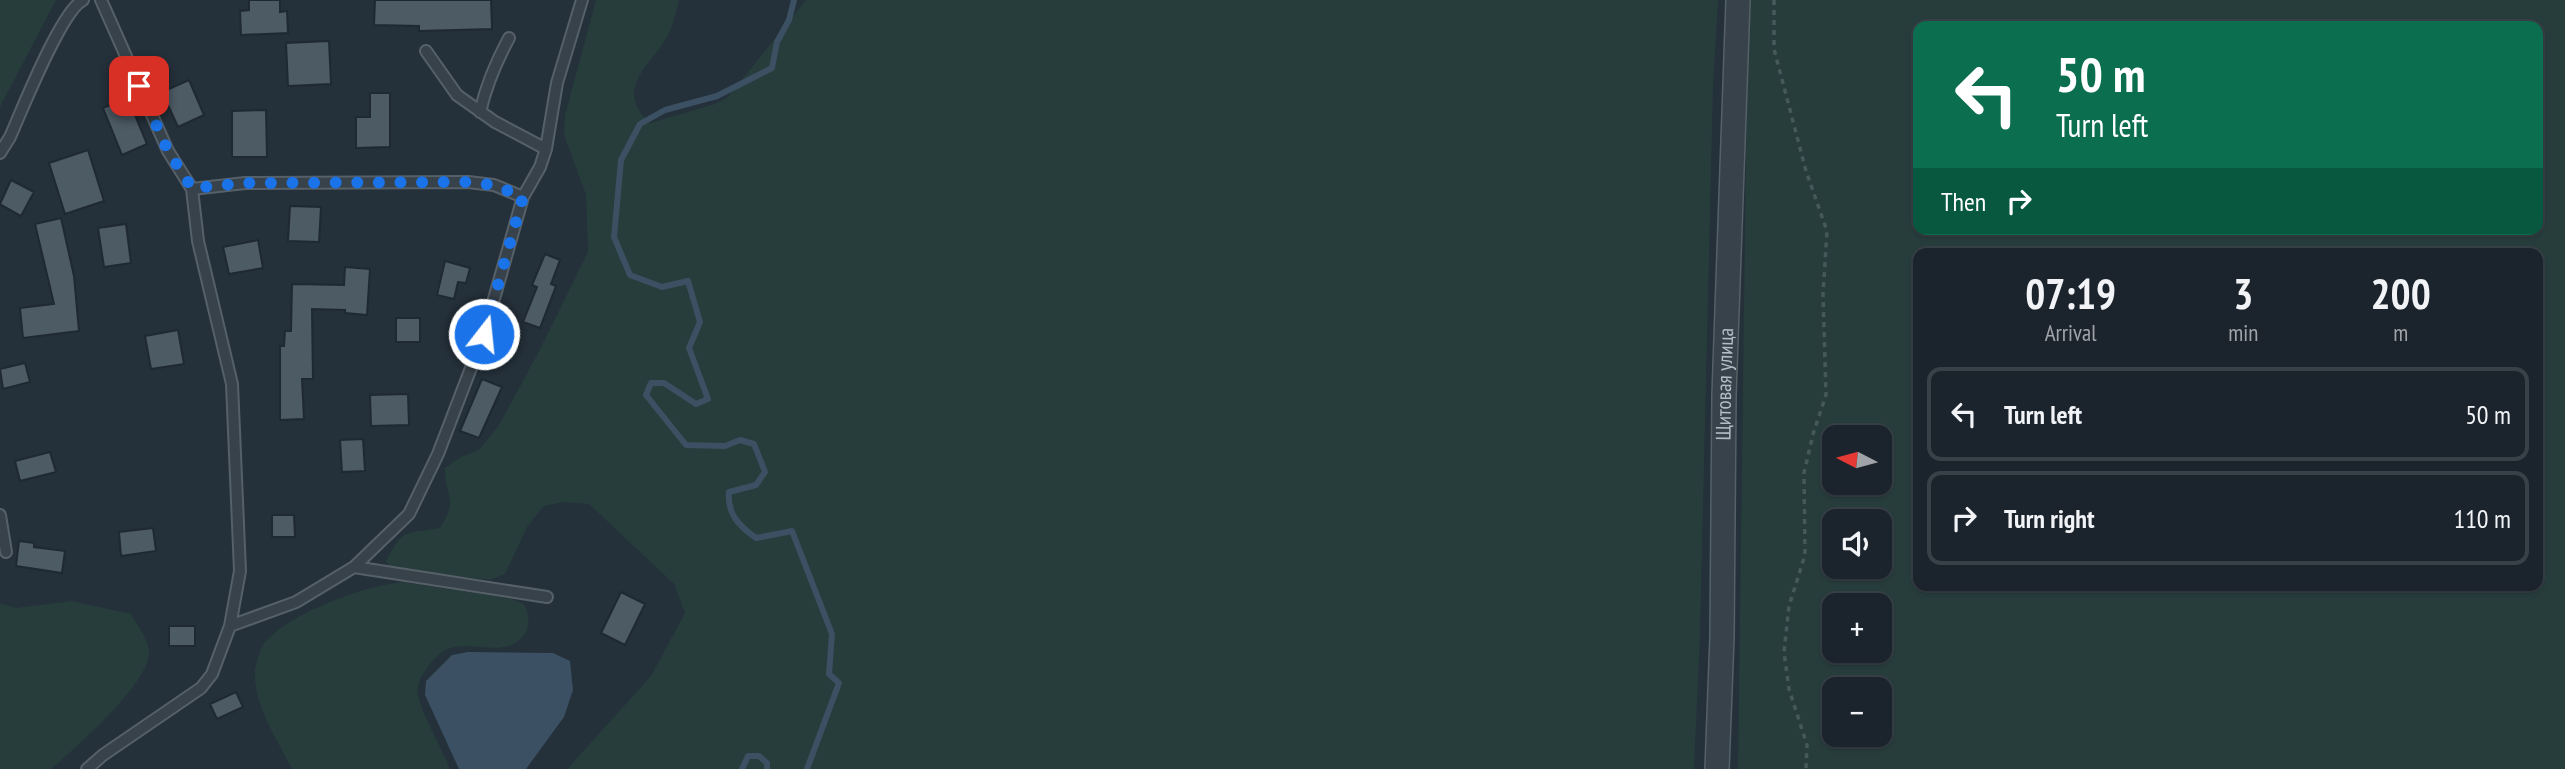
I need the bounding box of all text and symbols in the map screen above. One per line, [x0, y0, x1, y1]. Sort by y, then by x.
text: 50 m [2056, 42, 2145, 106]
icon: left [1941, 49, 2032, 140]
pin [109, 56, 169, 116]
icon: arrive [120, 67, 158, 105]
text: Turn left [2056, 104, 2148, 146]
icon: right [2000, 182, 2038, 220]
text: Then [1941, 185, 1986, 218]
text: 07:19 [2025, 266, 2116, 321]
text: 3 [2233, 266, 2253, 321]
text: 200 [2371, 266, 2431, 321]
position arrow [447, 297, 521, 371]
text: Arrival [2045, 318, 2097, 347]
text: min [2228, 318, 2258, 347]
text: m [2393, 318, 2408, 347]
street label: Щитовая улица [1710, 327, 1739, 441]
icon: left [1945, 395, 1983, 433]
text: Turn left [2004, 398, 2082, 431]
text: 50 m [2465, 398, 2511, 431]
north arrow [1822, 425, 1892, 495]
map controls [1822, 425, 1892, 747]
icon: right [1945, 499, 1983, 537]
text: Turn right [2004, 502, 2095, 535]
text: 110 m [2453, 502, 2511, 535]
button: sound [1822, 509, 1892, 579]
button: + [1822, 593, 1892, 663]
button: − [1822, 677, 1892, 747]

